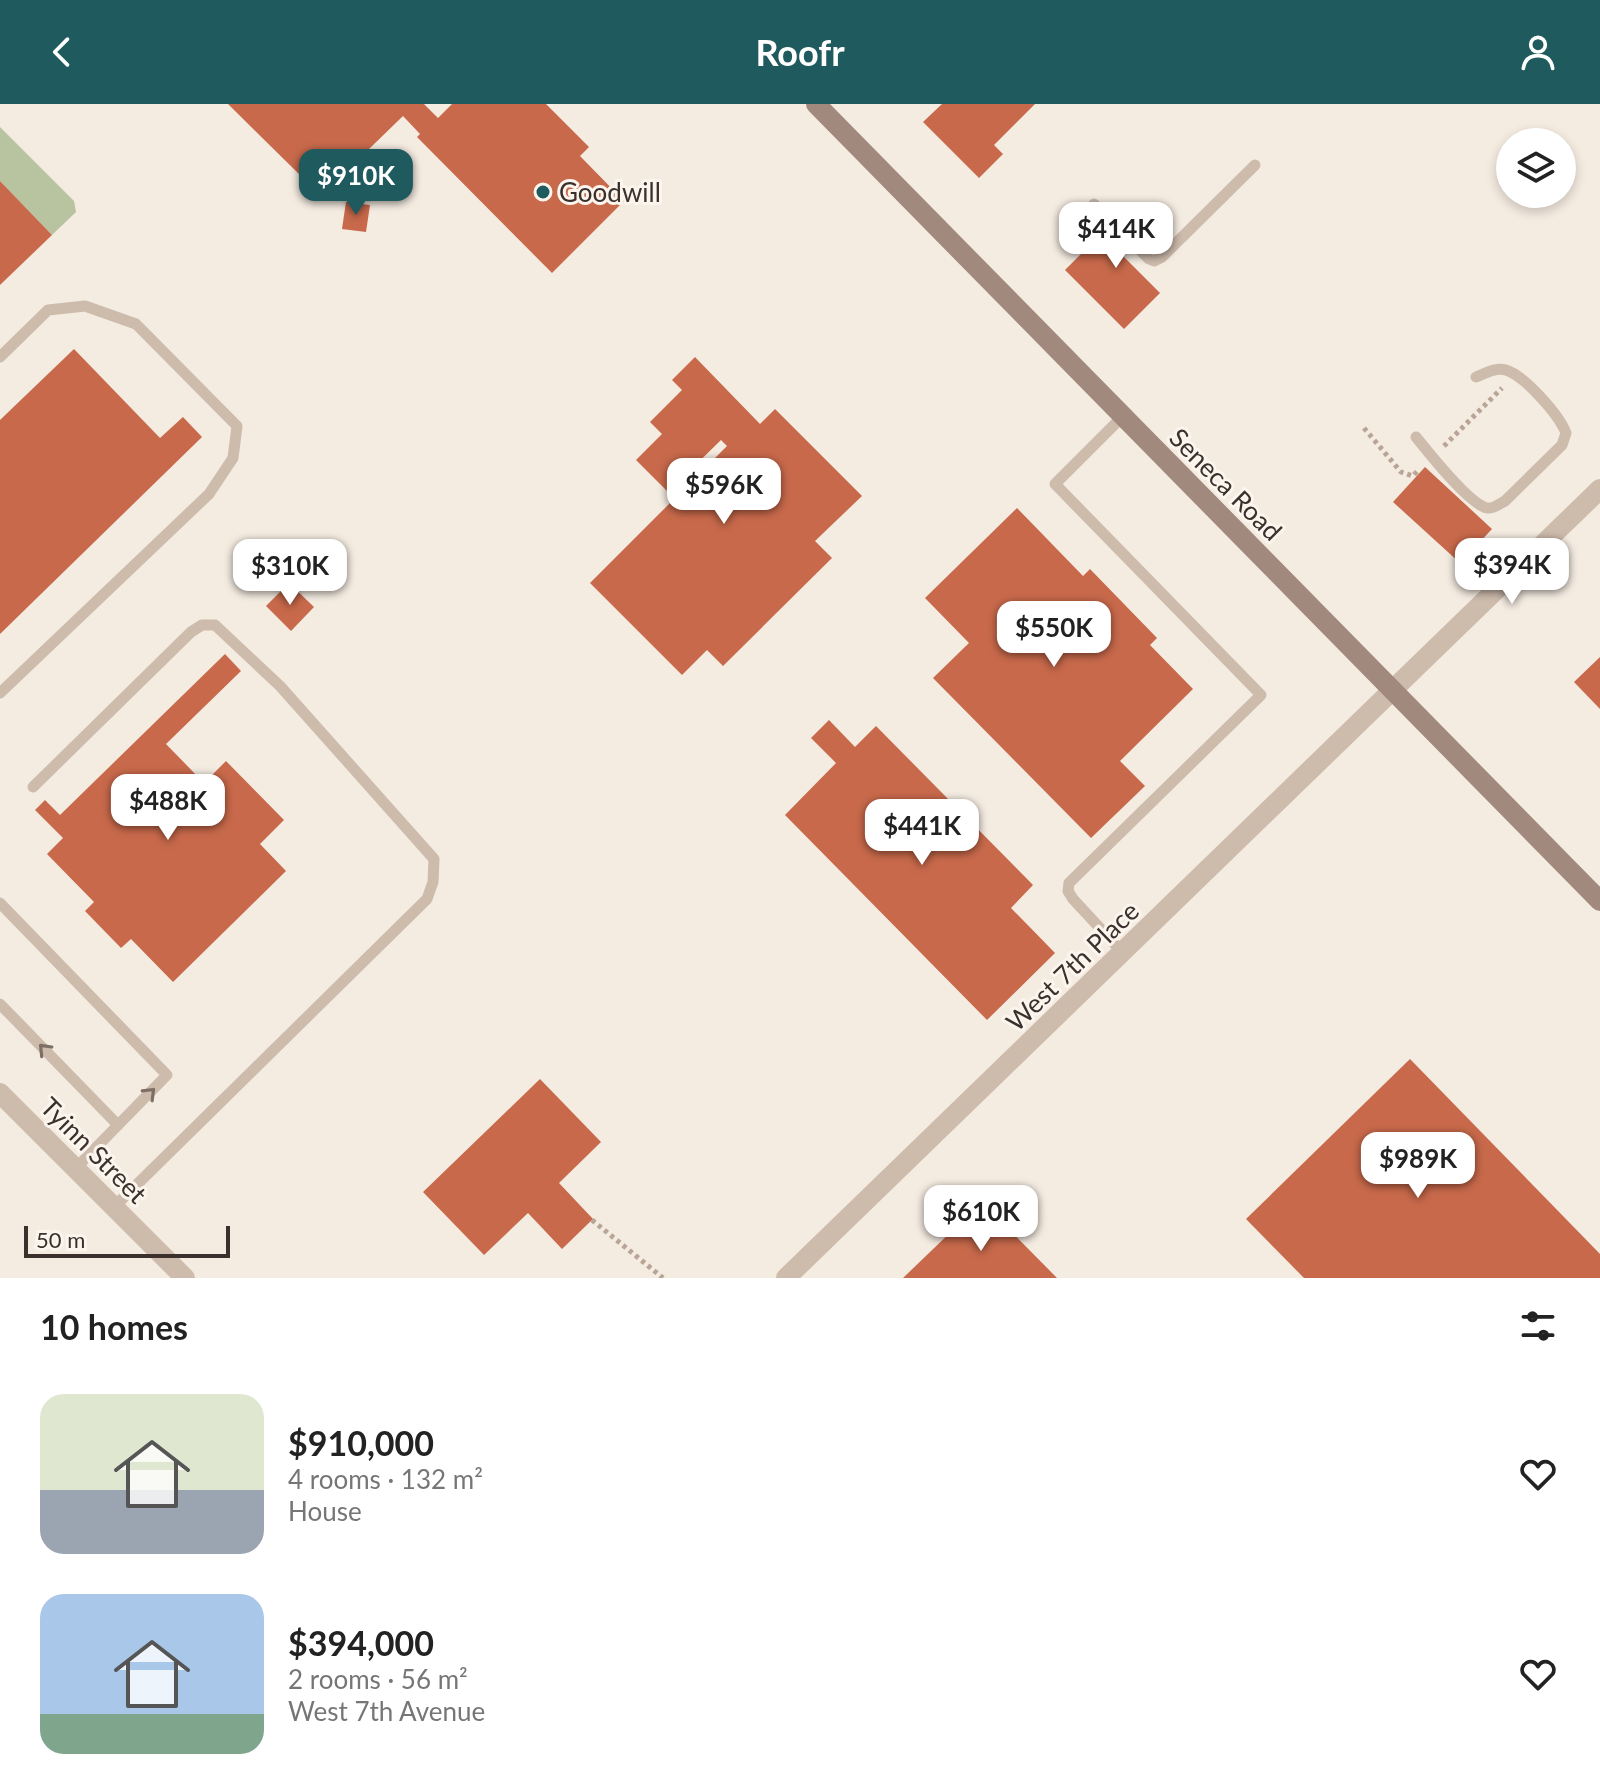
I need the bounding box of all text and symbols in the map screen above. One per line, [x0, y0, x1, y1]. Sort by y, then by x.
icon: back [40, 30, 84, 74]
text: Roofr [755, 30, 845, 74]
icon: person [1516, 30, 1560, 74]
map controls [1496, 128, 1576, 208]
button: layers [1496, 128, 1576, 208]
pin: $910K [300, 149, 412, 217]
text: $910K [317, 159, 395, 191]
place label: Goodwill [559, 176, 661, 208]
marker: Goodwill [534, 183, 552, 201]
pin: $414K [1060, 202, 1172, 270]
text: $414K [1077, 212, 1155, 244]
street label: Seneca Road [1163, 421, 1289, 547]
pin: $596K [668, 458, 780, 526]
text: $596K [685, 468, 763, 500]
pin: $394K [1456, 538, 1568, 606]
pin: $310K [234, 539, 346, 607]
text: $394K [1473, 548, 1551, 580]
text: $310K [251, 549, 329, 581]
pin: $550K [998, 601, 1110, 669]
text: $550K [1015, 611, 1093, 643]
pin: $488K [112, 774, 224, 842]
text: $488K [129, 784, 207, 816]
pin: $441K [866, 799, 978, 867]
text: $441K [883, 809, 961, 841]
street label: West 7th Place [999, 895, 1145, 1037]
one-way arrow [39, 1044, 53, 1058]
one-way arrow [141, 1088, 155, 1102]
street label: Tyinn Street [34, 1090, 154, 1210]
pin: $989K [1362, 1132, 1474, 1200]
text: $989K [1379, 1142, 1457, 1174]
pin: $610K [925, 1185, 1037, 1253]
text: $610K [942, 1195, 1020, 1227]
scale bar [24, 1222, 230, 1258]
text: 50 m [36, 1226, 85, 1253]
icon: filters [1516, 1304, 1560, 1348]
text: 10 homes [40, 1306, 188, 1347]
text: $910,000 [288, 1422, 434, 1463]
icon: home [104, 1426, 200, 1522]
icon: heart [1516, 1452, 1560, 1496]
text: 4 rooms · 132 m² [288, 1463, 483, 1495]
text: House [288, 1495, 362, 1527]
text: $394,000 [288, 1622, 434, 1663]
icon: home [104, 1626, 200, 1722]
icon: heart [1516, 1652, 1560, 1696]
text: 2 rooms · 56 m² [288, 1663, 468, 1695]
text: West 7th Avenue [288, 1695, 485, 1727]

